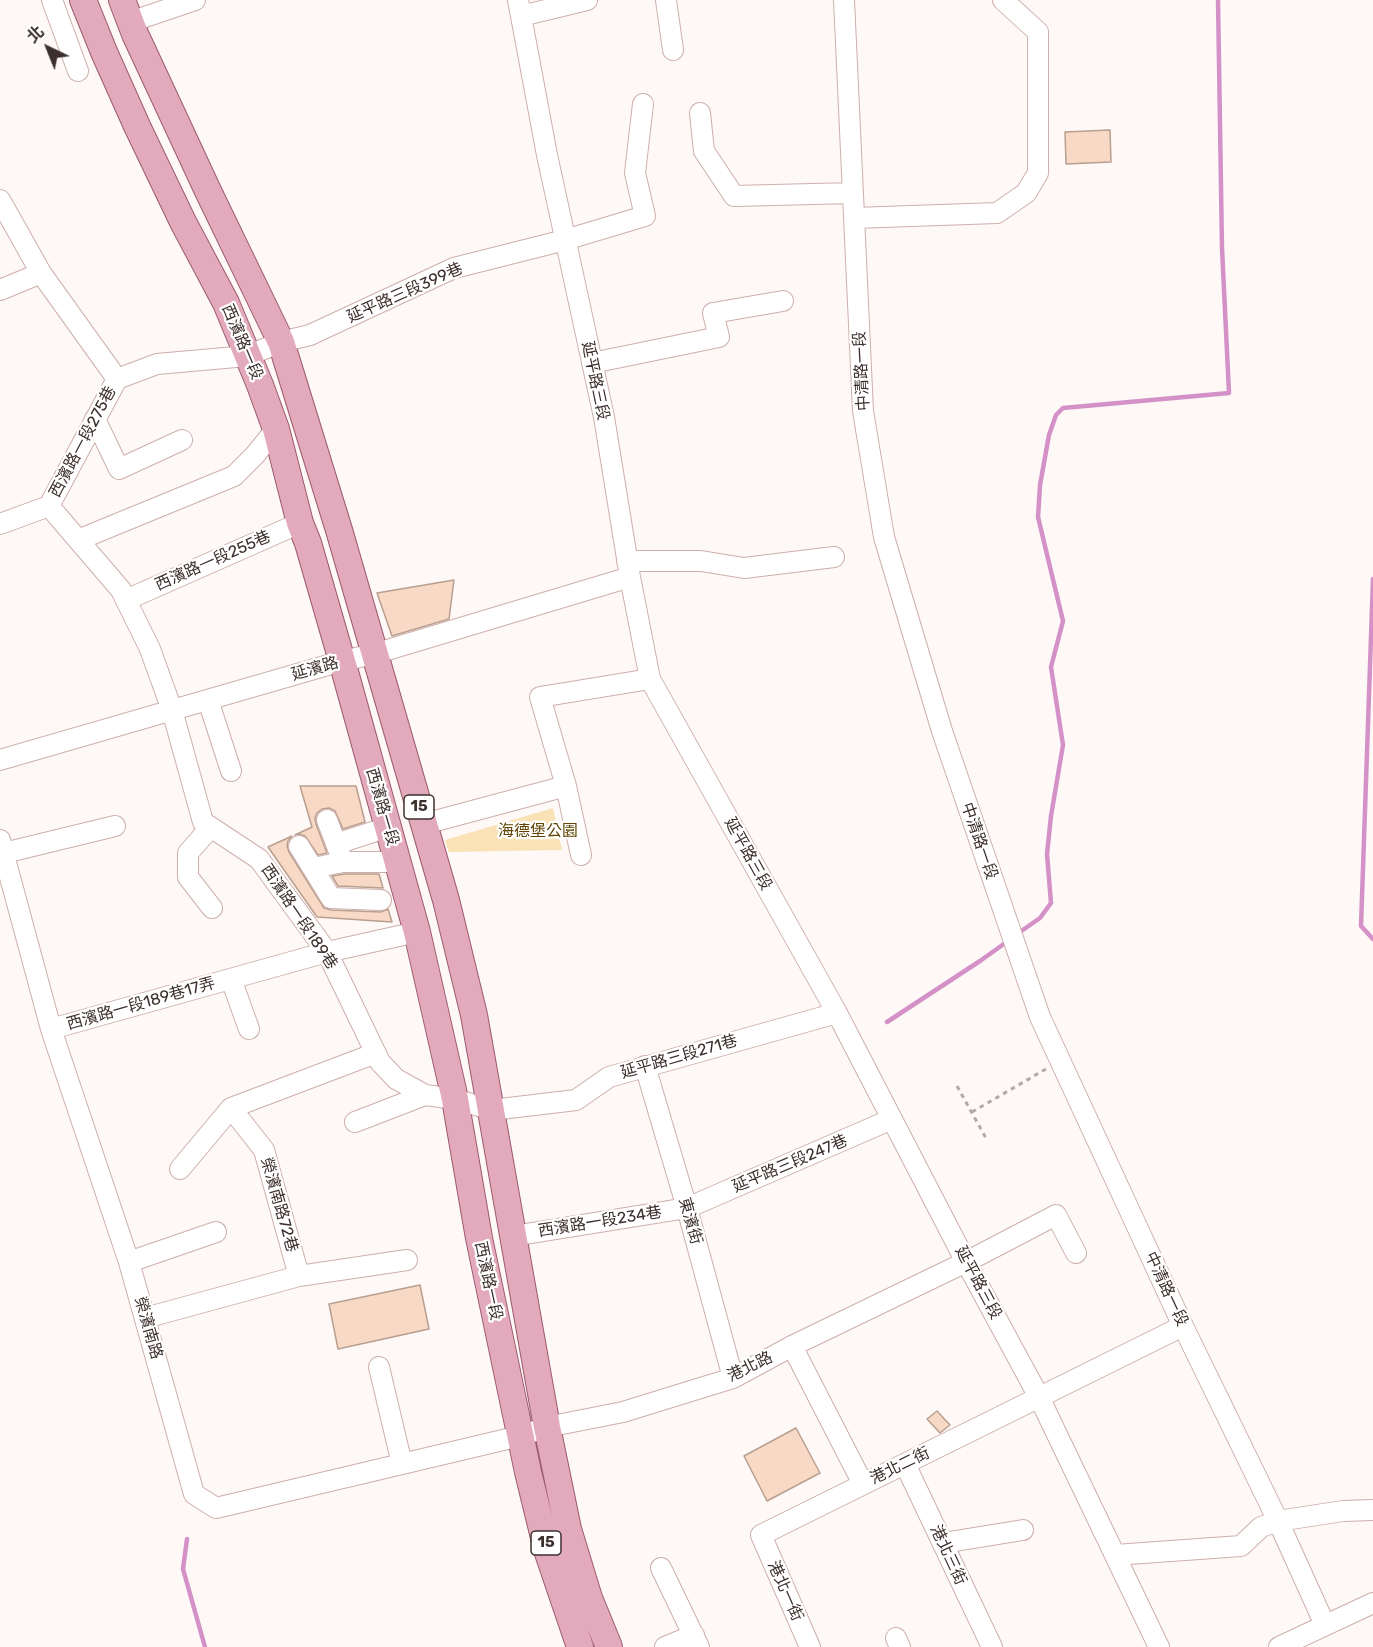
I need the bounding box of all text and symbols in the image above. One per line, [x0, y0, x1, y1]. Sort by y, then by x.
north arrow [18, 18, 78, 78]
text: 北 [23, 22, 48, 47]
street label: 延平路三段399巷 [344, 259, 466, 327]
street label: 西濱路一段 [218, 301, 266, 383]
street label: 中清路一段 [850, 331, 874, 411]
street label: 延平路三段 [577, 340, 613, 422]
street label: 西濱路一段275巷 [46, 383, 120, 501]
street label: 西濱路一段255巷 [152, 527, 274, 595]
street label: 延濱路 [289, 653, 341, 685]
street label: 西濱路一段 [362, 766, 402, 848]
road number: 15 [404, 795, 434, 819]
street label: 中清路一段 [957, 800, 1001, 882]
street label: 延平路三段 [720, 814, 776, 894]
park label: 海德堡公園 [498, 821, 578, 841]
street label: 西濱路一段189巷 [257, 861, 341, 973]
street label: 西濱路一段189巷17弄 [65, 974, 217, 1034]
street label: 延平路三段271巷 [618, 1031, 740, 1083]
street label: 延平路三段247巷 [730, 1131, 850, 1197]
street label: 榮濱南路72巷 [256, 1155, 302, 1255]
street label: 東濱街 [674, 1195, 706, 1247]
street label: 西濱路一段234巷 [537, 1203, 663, 1241]
street label: 西濱路一段 [470, 1240, 506, 1322]
street label: 延平路三段 [951, 1243, 1005, 1323]
street label: 中清路一段 [1140, 1249, 1192, 1329]
street label: 榮濱南路 [130, 1295, 166, 1361]
street label: 港北路 [724, 1348, 776, 1386]
street label: 港北二街 [867, 1443, 933, 1489]
street label: 港北三街 [926, 1522, 970, 1588]
road number: 15 [531, 1531, 561, 1555]
street label: 港北一街 [763, 1558, 807, 1624]

